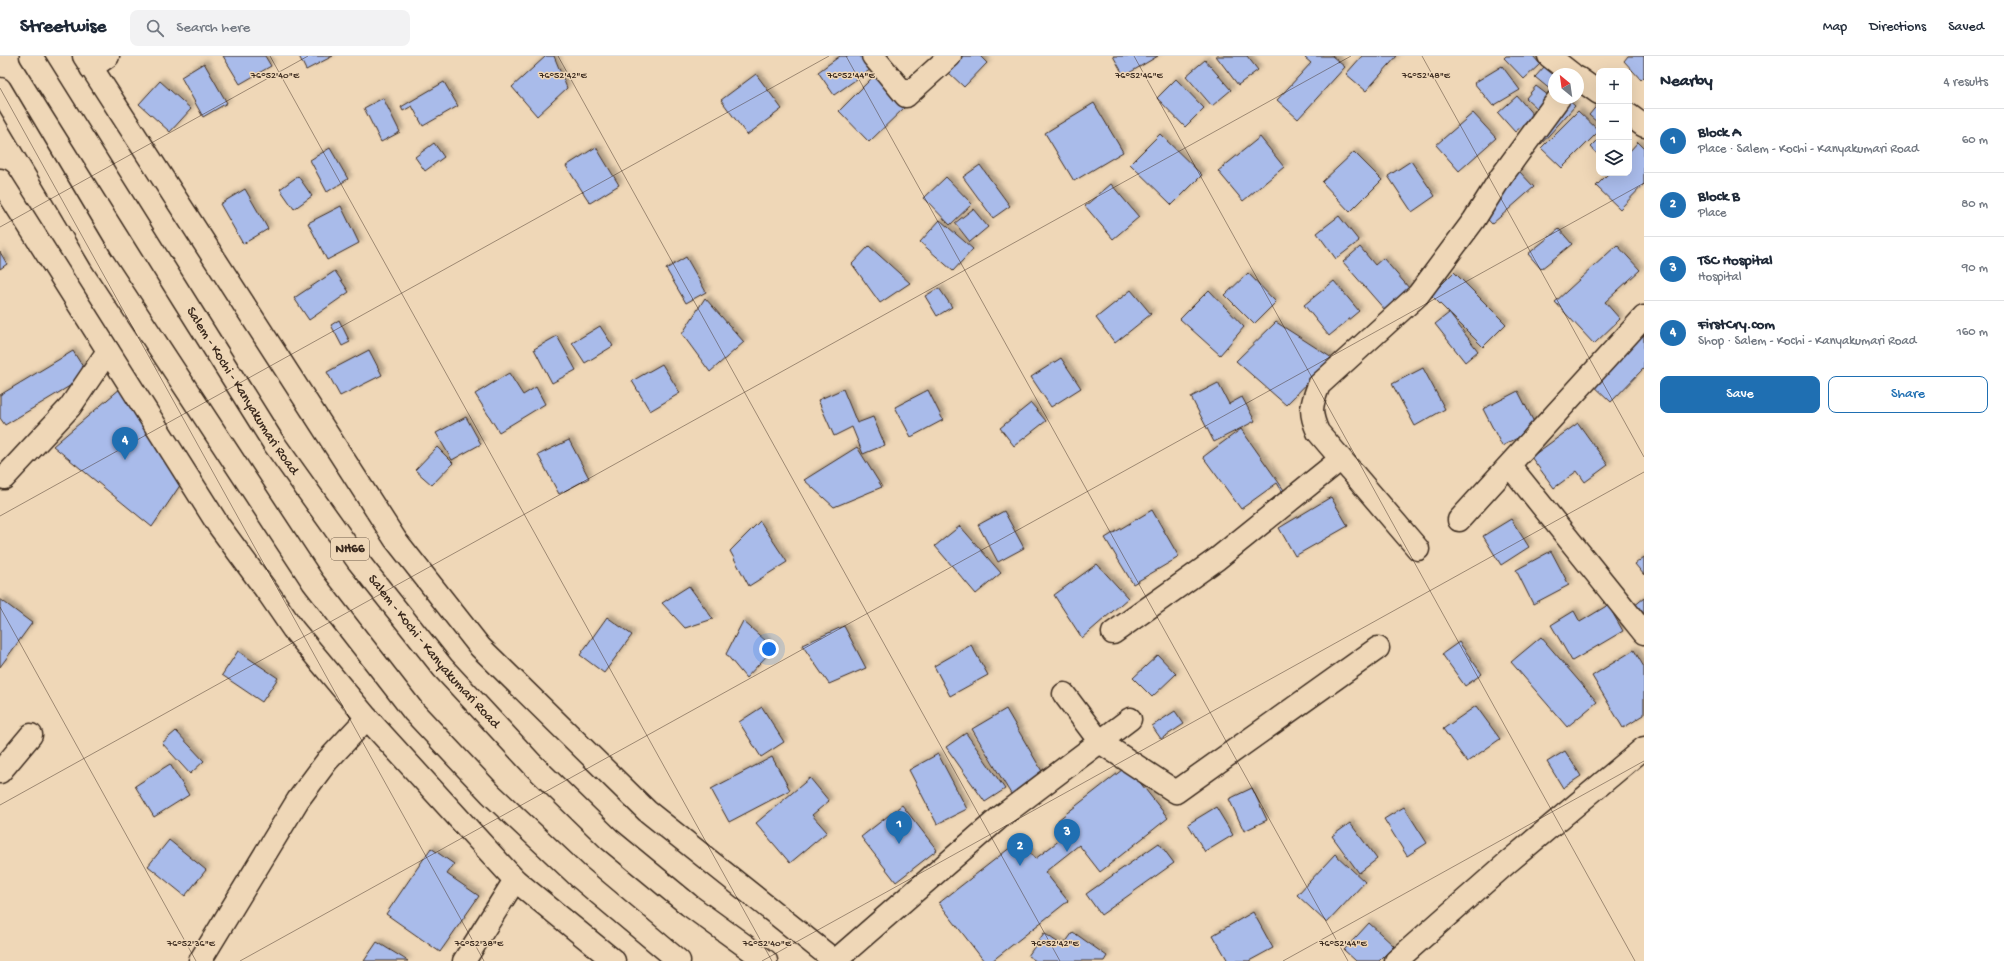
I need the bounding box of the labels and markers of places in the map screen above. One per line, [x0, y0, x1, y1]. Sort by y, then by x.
pin: 4 [112, 427, 138, 460]
pin: 1 [886, 811, 912, 844]
pin: 3 [1054, 819, 1080, 852]
pin: 2 [1007, 833, 1033, 866]

